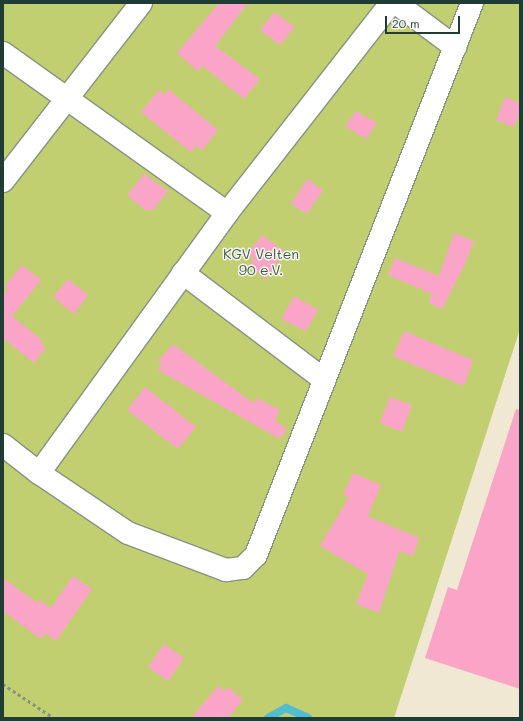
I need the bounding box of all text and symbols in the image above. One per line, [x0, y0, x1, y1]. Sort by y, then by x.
scale bar [387, 8, 462, 34]
text: 20 m [392, 15, 420, 31]
park label: KGV Velten 90 e.V. [223, 246, 299, 278]

